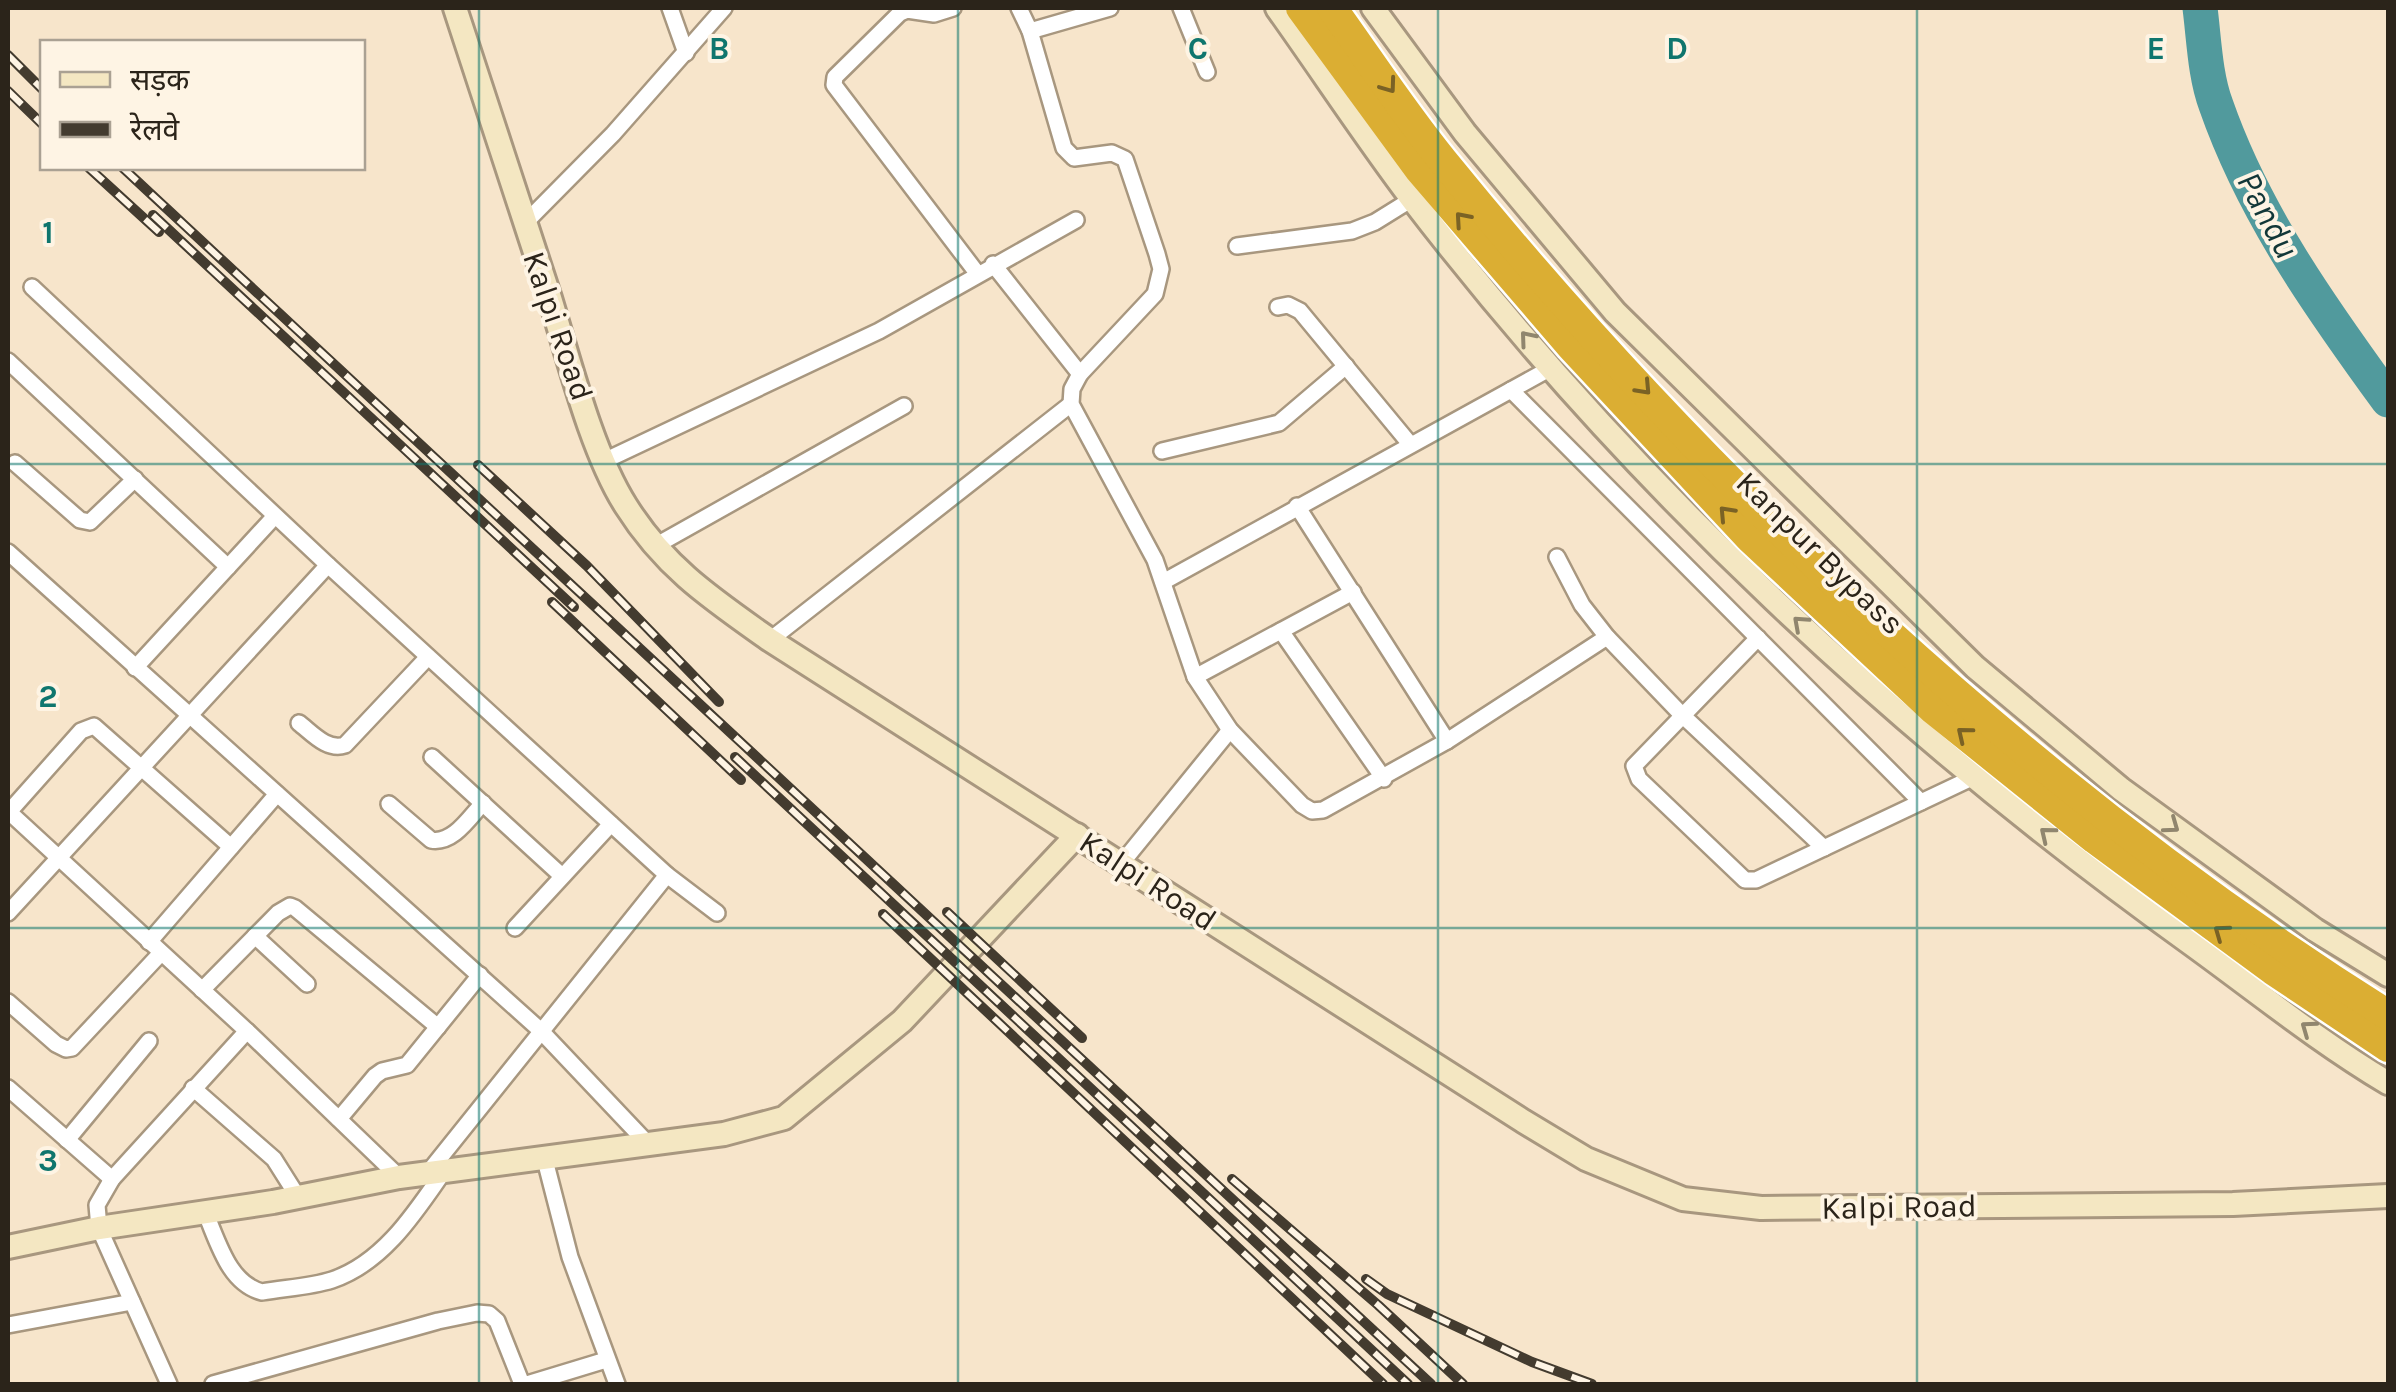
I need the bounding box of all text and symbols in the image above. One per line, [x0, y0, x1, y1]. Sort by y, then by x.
text: B [709, 30, 729, 67]
text: C [1188, 30, 1208, 67]
text: D [1666, 30, 1688, 67]
text: E [2147, 30, 2165, 67]
legend [40, 40, 365, 170]
text: सड़क [130, 62, 190, 98]
one-way arrow [1377, 75, 1395, 94]
text: रेलवे [129, 112, 181, 148]
water label: Pandu [2228, 165, 2308, 265]
one-way arrow [1456, 212, 1474, 231]
text: 1 [42, 214, 54, 251]
street label: Kalpi Road [515, 246, 601, 406]
one-way arrow [1521, 332, 1539, 350]
one-way arrow [1632, 376, 1650, 394]
street label: Kanpur Bypass [1729, 464, 1911, 642]
one-way arrow [1720, 506, 1738, 524]
one-way arrow [1793, 617, 1812, 635]
text: 2 [38, 678, 58, 715]
one-way arrow [1957, 728, 1975, 746]
one-way arrow [2161, 814, 2179, 831]
street label: Kalpi Road [1073, 823, 1223, 939]
one-way arrow [2041, 828, 2059, 846]
one-way arrow [2214, 927, 2232, 944]
one-way arrow [2301, 1022, 2319, 1040]
text: 3 [38, 1142, 58, 1179]
street label: Kalpi Road [1821, 1187, 1977, 1227]

